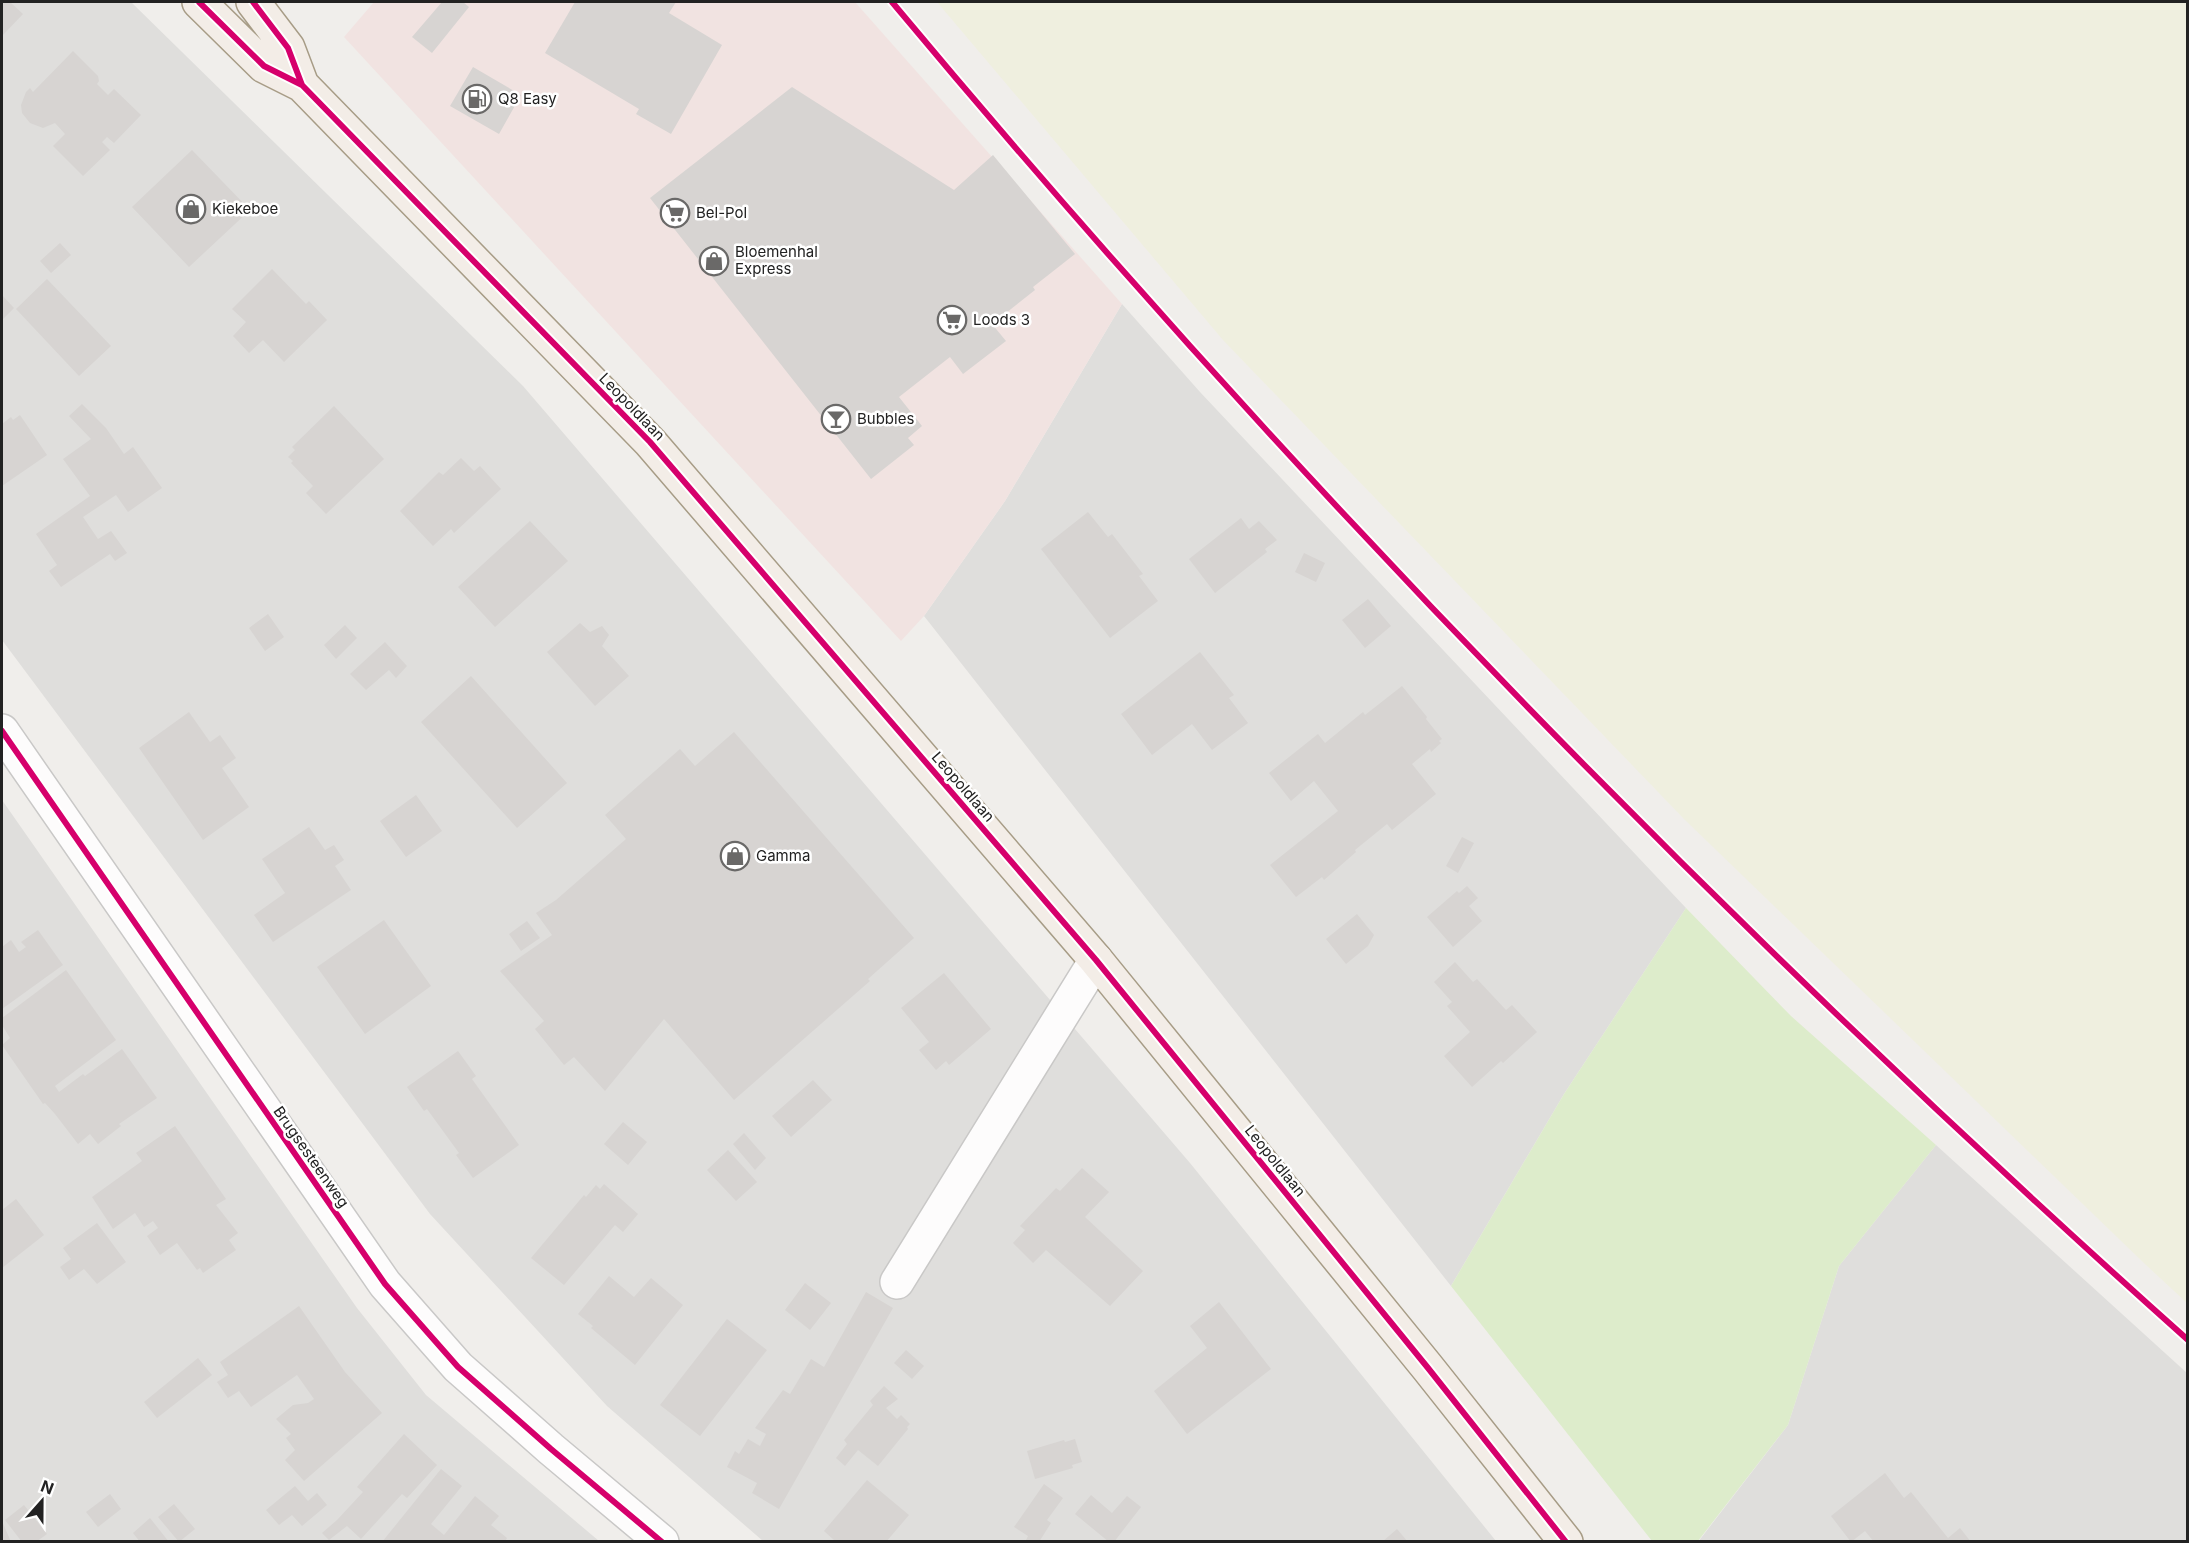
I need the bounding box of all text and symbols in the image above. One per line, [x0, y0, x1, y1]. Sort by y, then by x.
fuel station icon: Q8 Easy [461, 83, 493, 115]
place label: Q8 Easy [498, 89, 557, 108]
shop icon: Kiekeboe [175, 193, 207, 225]
supermarket icon: Bel-Pol [659, 197, 691, 229]
place label: Kiekeboe [212, 199, 278, 218]
place label: Bel-Pol [696, 203, 747, 222]
place label: Bloemenhal Express [735, 242, 818, 278]
shop icon: Bloemenhal Express [698, 245, 730, 277]
supermarket icon: Loods 3 [936, 304, 968, 336]
place label: Loods 3 [973, 310, 1030, 329]
street label: Leopoldlaan [595, 369, 669, 444]
bar icon: Bubbles [820, 403, 852, 435]
place label: Bubbles [857, 409, 914, 428]
street label: Leopoldlaan [928, 748, 999, 826]
shop icon: Gamma [719, 840, 751, 872]
place label: Gamma [756, 846, 810, 865]
street label: Brugsesteenweg [269, 1102, 353, 1211]
street label: Leopoldlaan [1241, 1121, 1310, 1200]
north arrow [12, 1471, 72, 1531]
text: N [38, 1475, 57, 1499]

